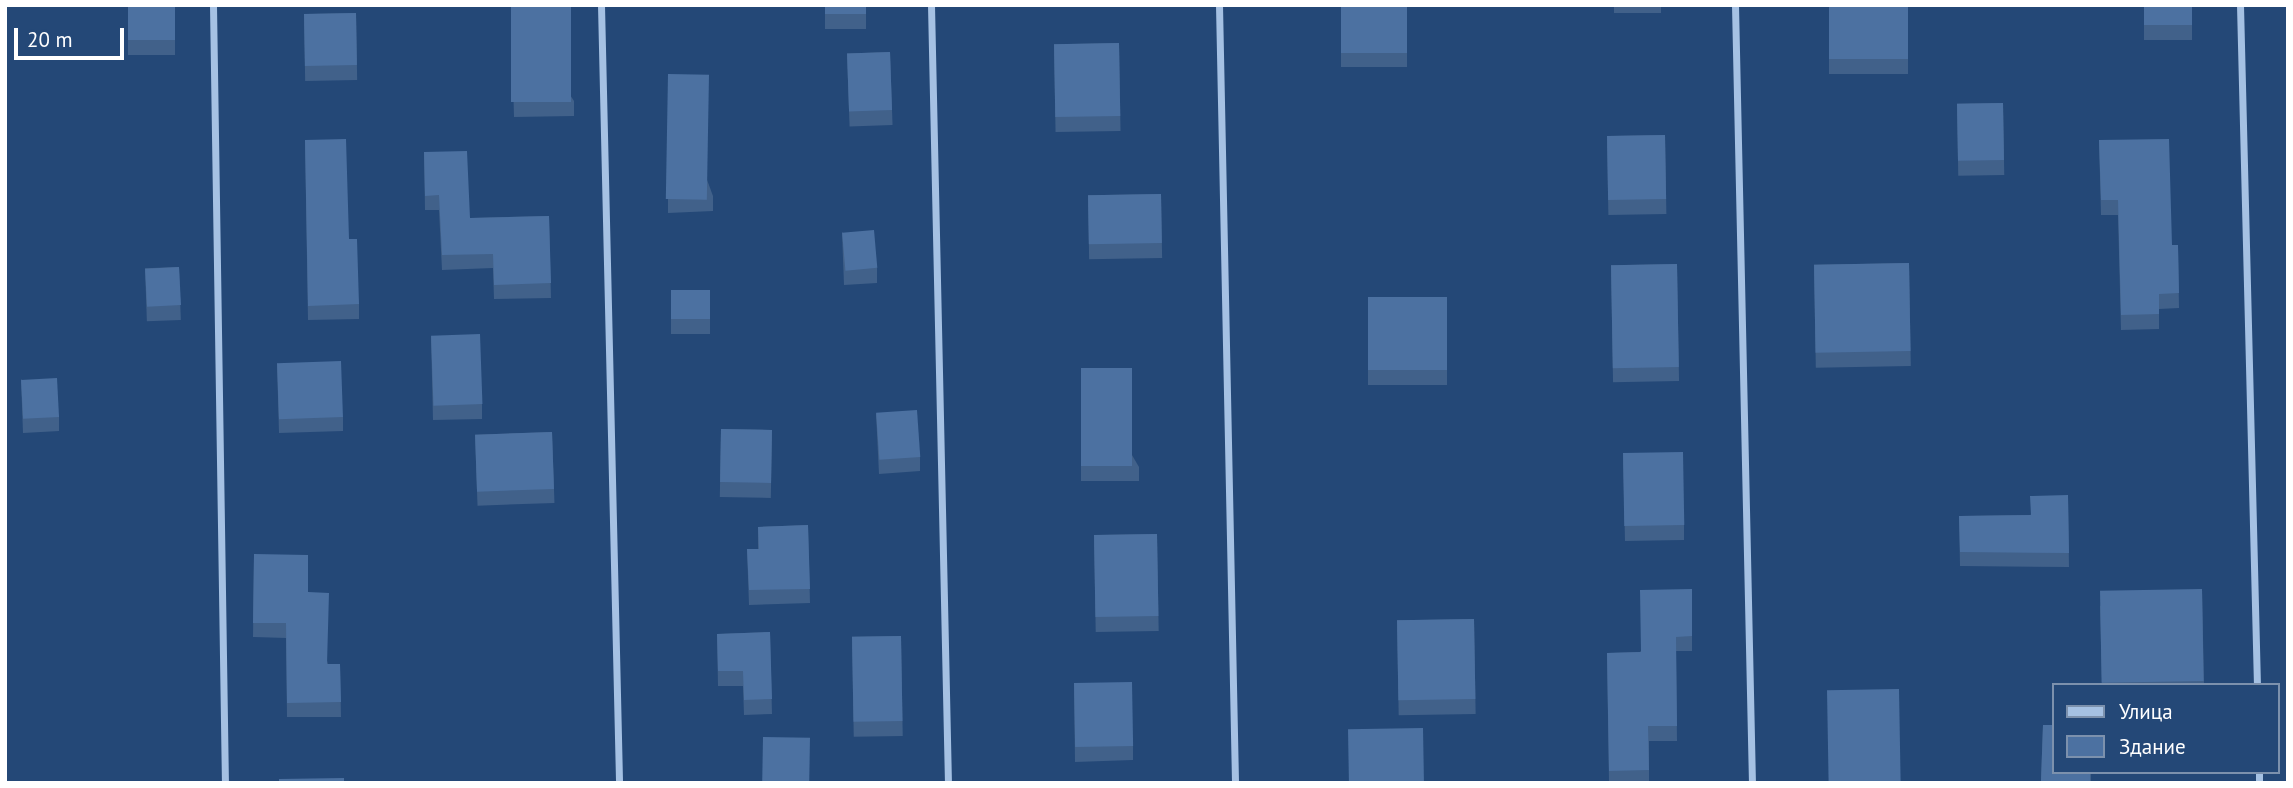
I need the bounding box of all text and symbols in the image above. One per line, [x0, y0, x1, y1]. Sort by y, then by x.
scale bar [18, 14, 128, 58]
text: 20 m [27, 26, 73, 53]
legend [2052, 683, 2279, 774]
text: Улица [2119, 698, 2173, 725]
text: Здание [2119, 733, 2186, 760]

